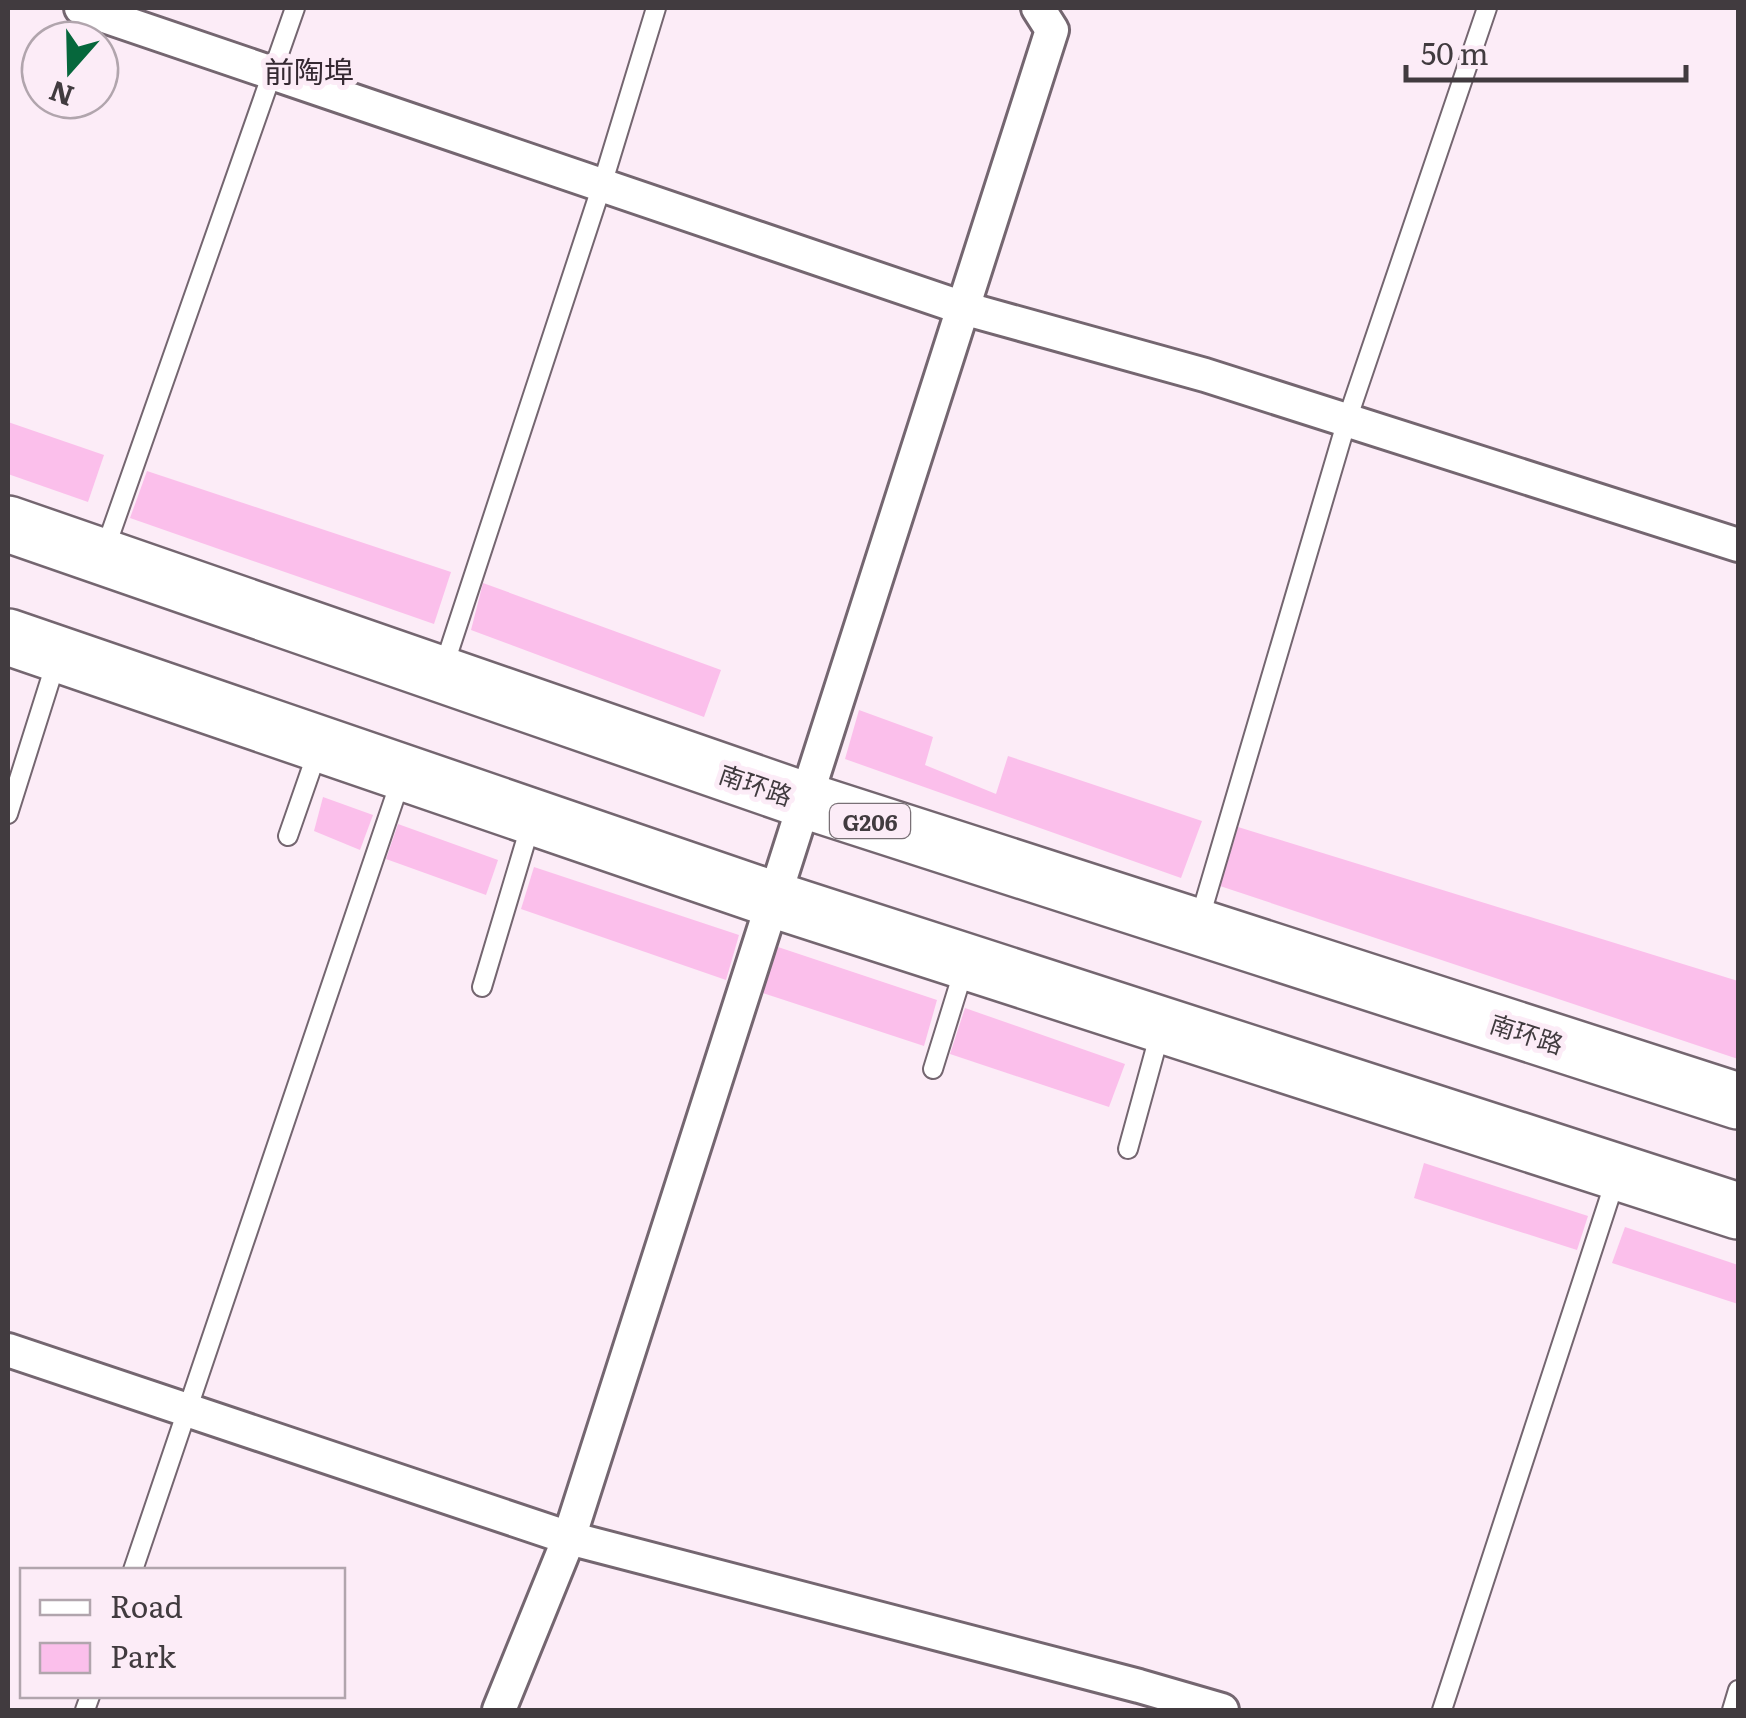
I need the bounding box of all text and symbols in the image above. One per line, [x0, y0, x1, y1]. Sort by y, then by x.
north arrow [20, 20, 120, 120]
scale bar [1406, 20, 1686, 82]
text: 50 m [1421, 30, 1489, 74]
district label: 前陶埠 [264, 48, 354, 92]
text: N [43, 72, 79, 119]
street label: 南环路 [715, 754, 797, 814]
road number: G206 [830, 804, 910, 838]
street label: 南环路 [1486, 1004, 1568, 1062]
legend [20, 1568, 345, 1698]
text: Road [110, 1583, 183, 1627]
text: Park [110, 1633, 177, 1677]

